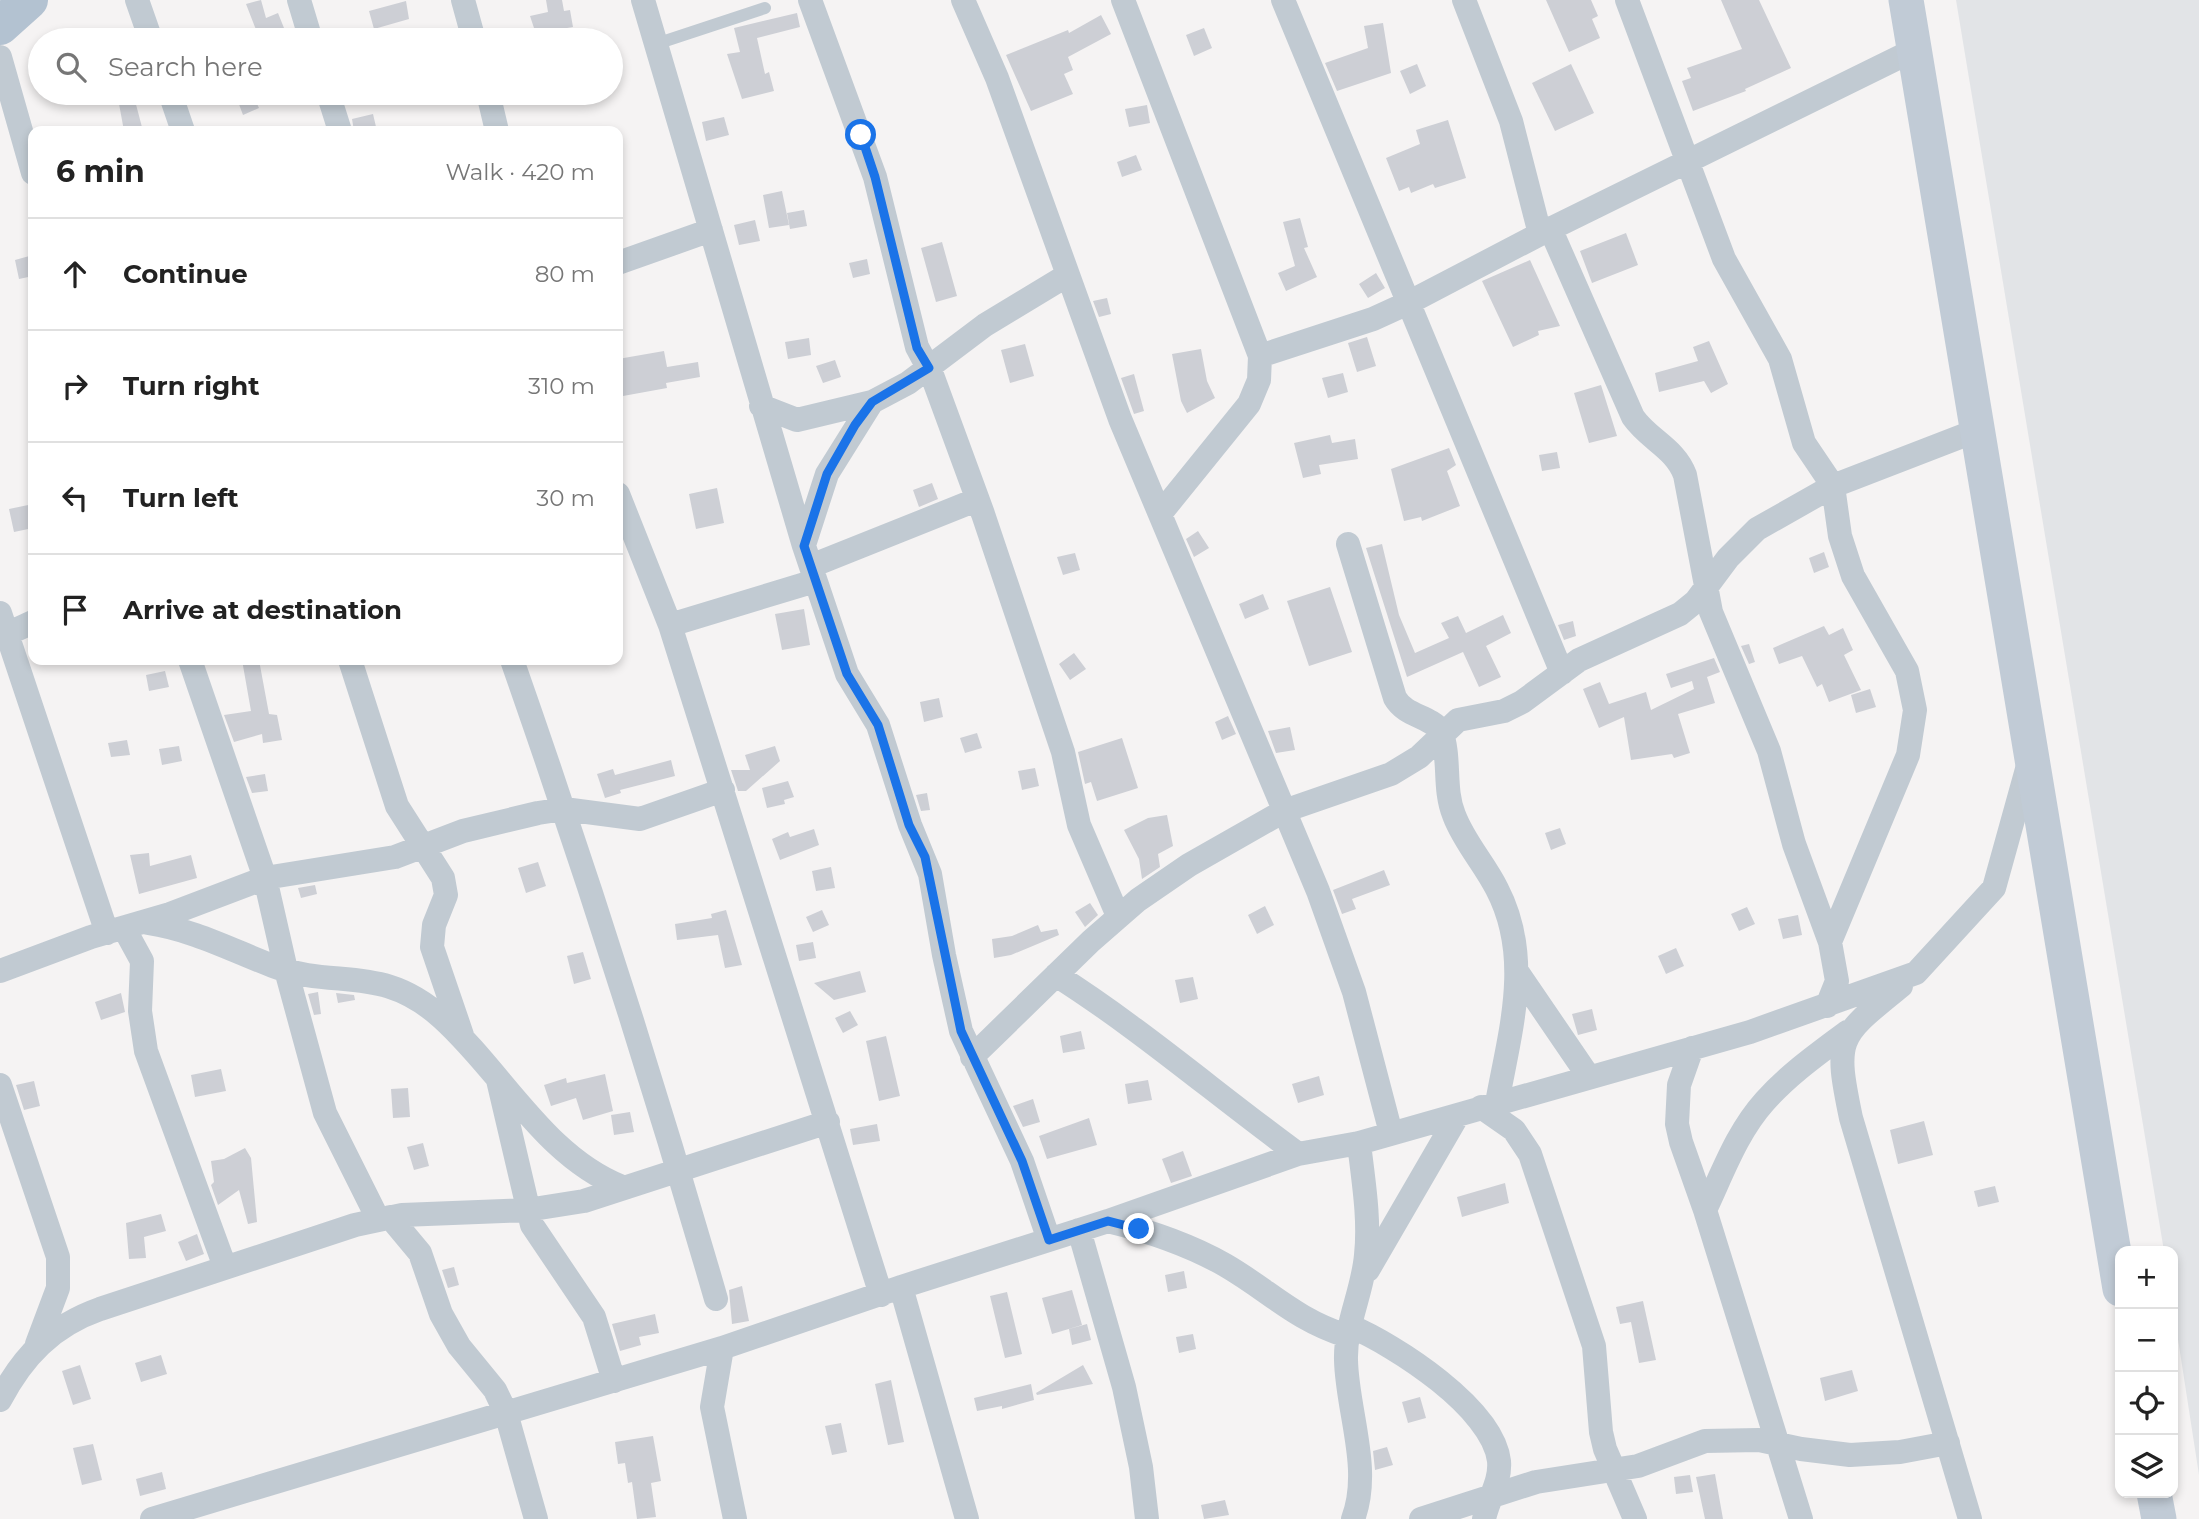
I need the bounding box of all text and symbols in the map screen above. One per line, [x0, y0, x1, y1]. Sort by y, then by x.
search box [28, 28, 623, 105]
icon: search [52, 48, 90, 86]
text: Search here [108, 51, 263, 83]
route start [845, 119, 876, 150]
text: 6 min [56, 153, 145, 190]
text: Walk · 420 m [446, 158, 595, 186]
icon: ahead [56, 255, 94, 293]
text: Continue [123, 258, 248, 290]
text: 80 m [535, 260, 595, 288]
icon: right [56, 367, 94, 405]
text: Turn right [123, 370, 259, 402]
text: 310 m [528, 372, 595, 400]
icon: left [56, 479, 94, 517]
text: Turn left [123, 482, 239, 514]
text: 30 m [536, 484, 595, 512]
icon: arrive [56, 591, 94, 629]
text: Arrive at destination [123, 594, 402, 626]
route end [1123, 1213, 1154, 1244]
map controls [2115, 1246, 2178, 1498]
button: + [2115, 1246, 2178, 1309]
button: − [2115, 1309, 2178, 1372]
button: locate [2115, 1372, 2178, 1435]
button: layers [2115, 1435, 2178, 1498]

